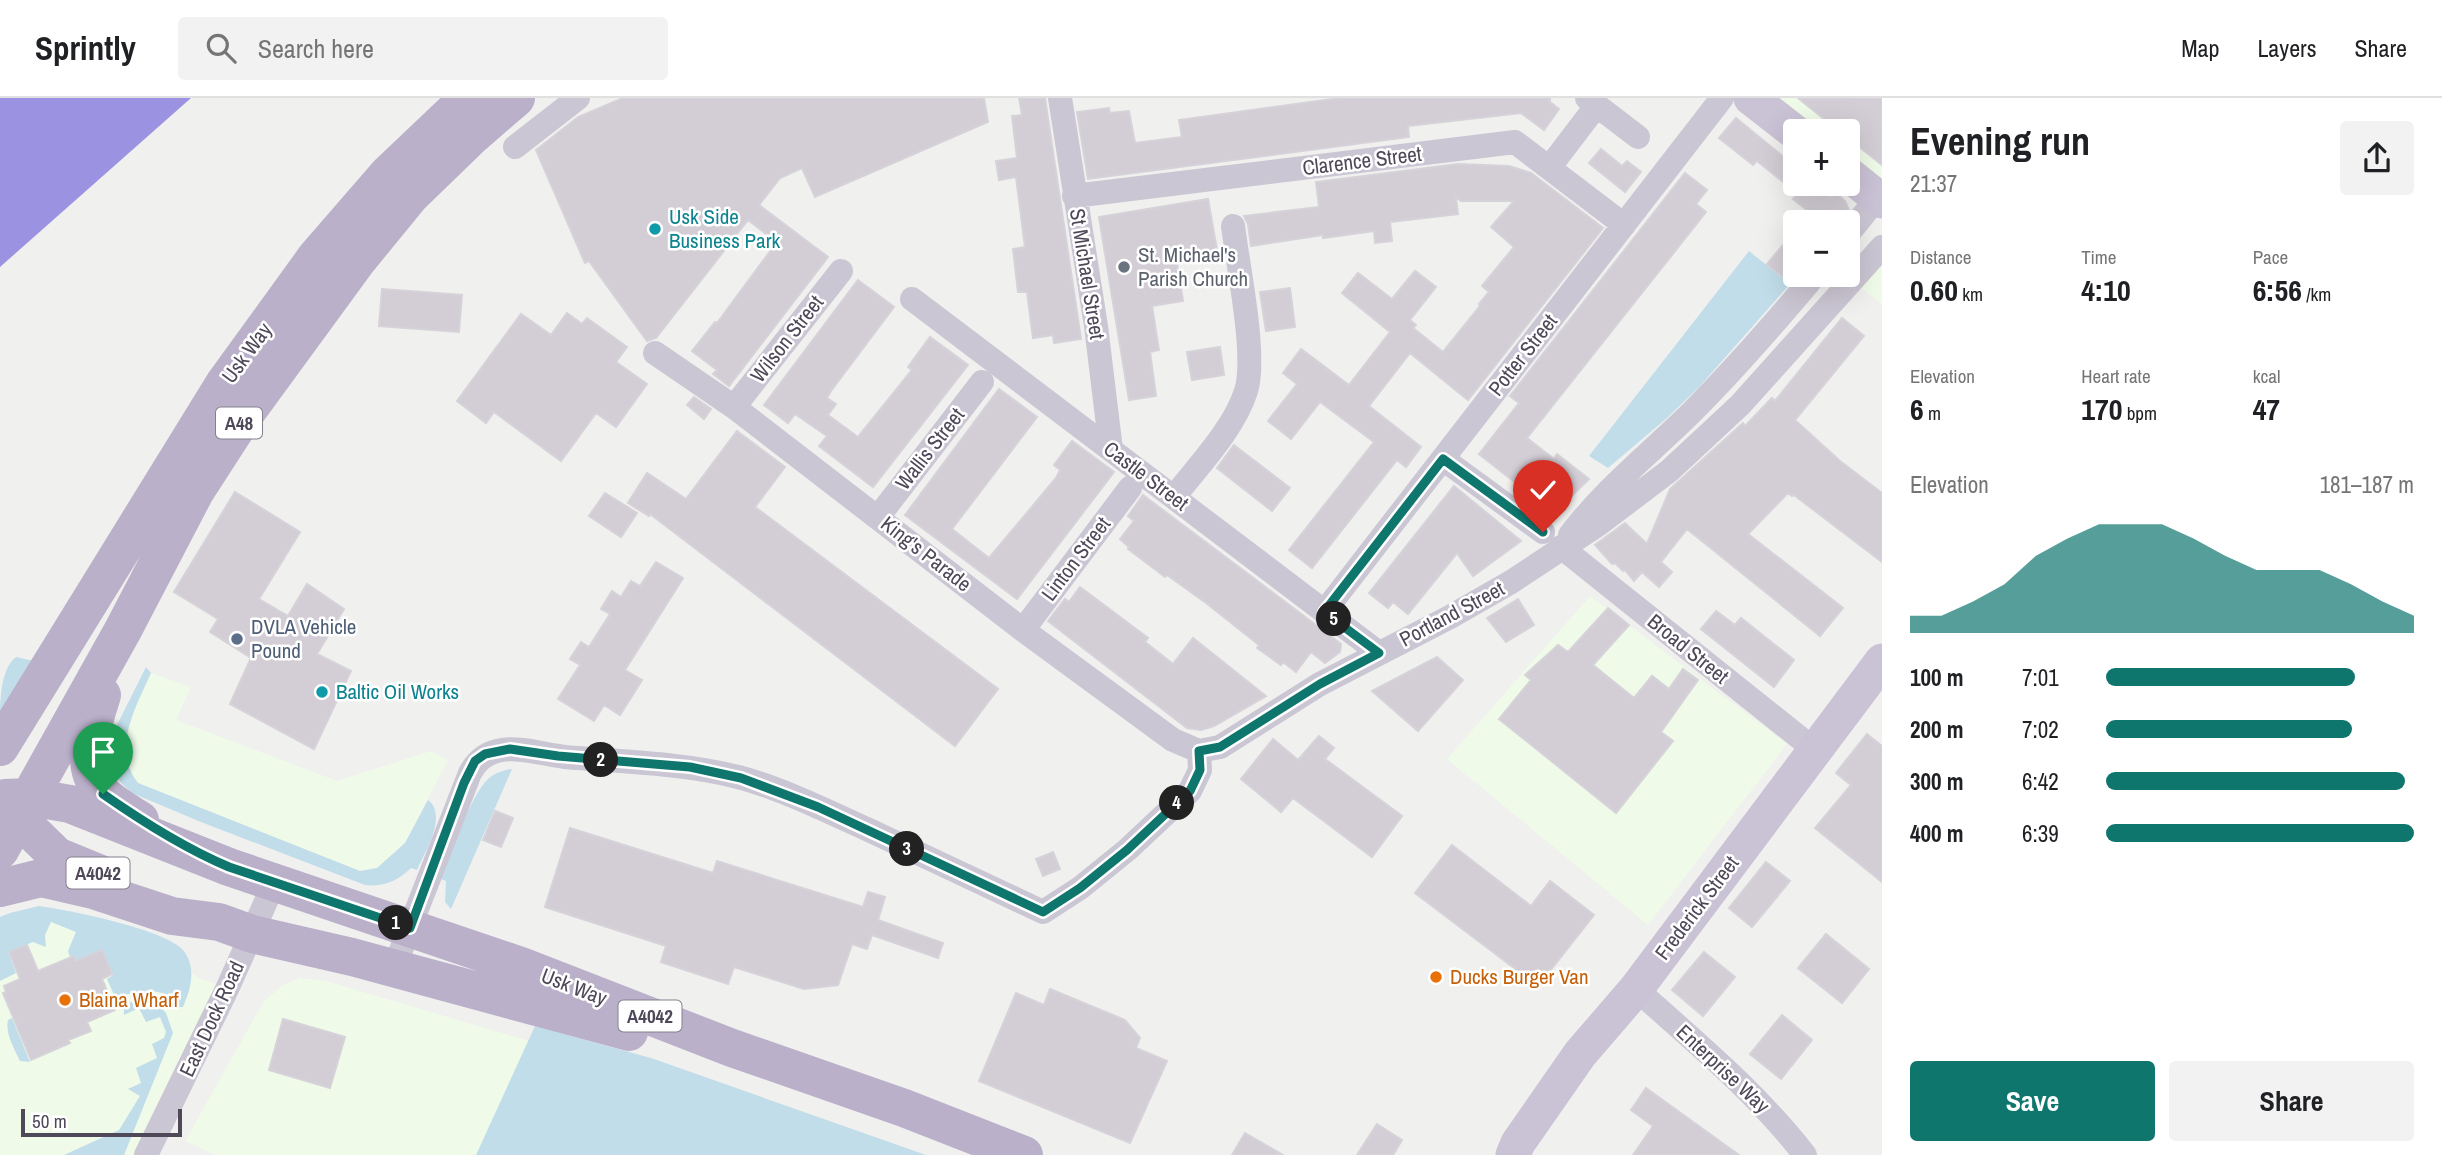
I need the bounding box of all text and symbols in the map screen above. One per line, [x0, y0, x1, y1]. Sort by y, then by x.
search box [178, 17, 668, 80]
text: Sprintly [35, 26, 136, 70]
icon: search [202, 29, 240, 67]
text: Search here [258, 31, 374, 66]
text: Map [2181, 32, 2219, 64]
text: Layers [2257, 32, 2316, 64]
text: Share [2354, 32, 2407, 64]
text: Evening run [1910, 116, 2090, 167]
map controls [1783, 119, 1860, 287]
button: + [1783, 119, 1860, 196]
button: share [2340, 121, 2414, 195]
street label: Clarence Street [1301, 139, 1423, 182]
text: 21:37 [1910, 168, 1957, 199]
place label: Usk Side Business Park [669, 202, 780, 255]
street label: St Michael Street [1063, 206, 1112, 342]
button: − [1783, 210, 1860, 287]
marker: Usk Side Business Park [647, 221, 663, 237]
place label: St. Michael's Parish Church [1138, 240, 1248, 293]
text: Distance [1910, 244, 1971, 270]
text: Time [2081, 244, 2116, 270]
text: Pace [2253, 244, 2288, 270]
marker: St. Michael's Parish Church [1116, 259, 1132, 275]
text: 0.60 [1910, 270, 1958, 310]
text: 4:10 [2081, 270, 2131, 310]
text: 6:56 [2253, 270, 2302, 310]
text: km [1958, 281, 1983, 307]
text: /km [2302, 281, 2331, 307]
street label: Wilson Street [743, 289, 830, 388]
street label: Potter Street [1481, 308, 1564, 402]
street label: Usk Way [215, 316, 279, 389]
text: Elevation [1910, 363, 1975, 389]
text: Heart rate [2081, 363, 2151, 389]
text: kcal [2253, 363, 2280, 389]
text: 6 [1910, 389, 1924, 429]
text: 170 [2081, 389, 2122, 429]
text: 47 [2253, 389, 2280, 429]
text: m [1924, 400, 1941, 426]
text: bpm [2122, 400, 2157, 426]
street label: Wallis Street [888, 401, 971, 496]
road number: A48 [216, 408, 262, 438]
street label: Castle Street [1098, 434, 1195, 517]
pin [1513, 460, 1573, 532]
text: Elevation [1910, 469, 1989, 500]
text: 181–187 m [2320, 469, 2414, 500]
icon: check [1524, 471, 1562, 509]
street label: King's Parade [875, 509, 978, 598]
street label: Linton Street [1034, 510, 1117, 607]
street label: Portland Street [1394, 574, 1509, 653]
pin: 5 [1316, 602, 1352, 636]
text: 5 [1329, 605, 1338, 631]
street label: Broad Street [1642, 607, 1735, 690]
place label: DVLA Vehicle Pound [251, 612, 356, 665]
marker: DVLA Vehicle Pound [229, 631, 245, 647]
text: 100 m [1910, 662, 1963, 693]
text: 7:01 [2022, 662, 2059, 693]
place label: Baltic Oil Works [336, 677, 459, 706]
marker: Baltic Oil Works [314, 684, 330, 700]
text: 200 m [1910, 714, 1963, 745]
text: 7:02 [2022, 714, 2059, 745]
pin [73, 722, 133, 794]
icon: arrive [84, 733, 122, 771]
pin: 2 [584, 742, 618, 778]
text: 2 [596, 746, 605, 772]
text: 300 m [1910, 766, 1963, 797]
text: 6:42 [2022, 766, 2059, 797]
pin: 4 [1160, 786, 1194, 820]
text: 4 [1172, 789, 1181, 815]
text: 400 m [1910, 818, 1963, 849]
text: 6:39 [2022, 818, 2059, 849]
pin: 3 [890, 832, 925, 866]
text: 3 [902, 835, 911, 861]
street label: Frederick Street [1648, 850, 1745, 966]
road number: A4042 [66, 858, 130, 888]
pin: 1 [378, 906, 414, 940]
text: 1 [391, 909, 400, 935]
street label: East Dock Road [172, 956, 251, 1081]
street label: Usk Way [537, 961, 612, 1012]
place label: Ducks Burger Van [1450, 962, 1588, 991]
marker: Ducks Burger Van [1428, 969, 1444, 985]
place label: Blaina Wharf [79, 985, 179, 1014]
marker: Blaina Wharf [57, 992, 73, 1008]
road number: A4042 [618, 1000, 682, 1032]
street label: Enterprise Way [1670, 1018, 1777, 1120]
button: Save [1910, 1061, 2155, 1141]
button: Share [2169, 1061, 2414, 1141]
scale bar [21, 1106, 182, 1138]
text: 50 m [32, 1108, 67, 1134]

